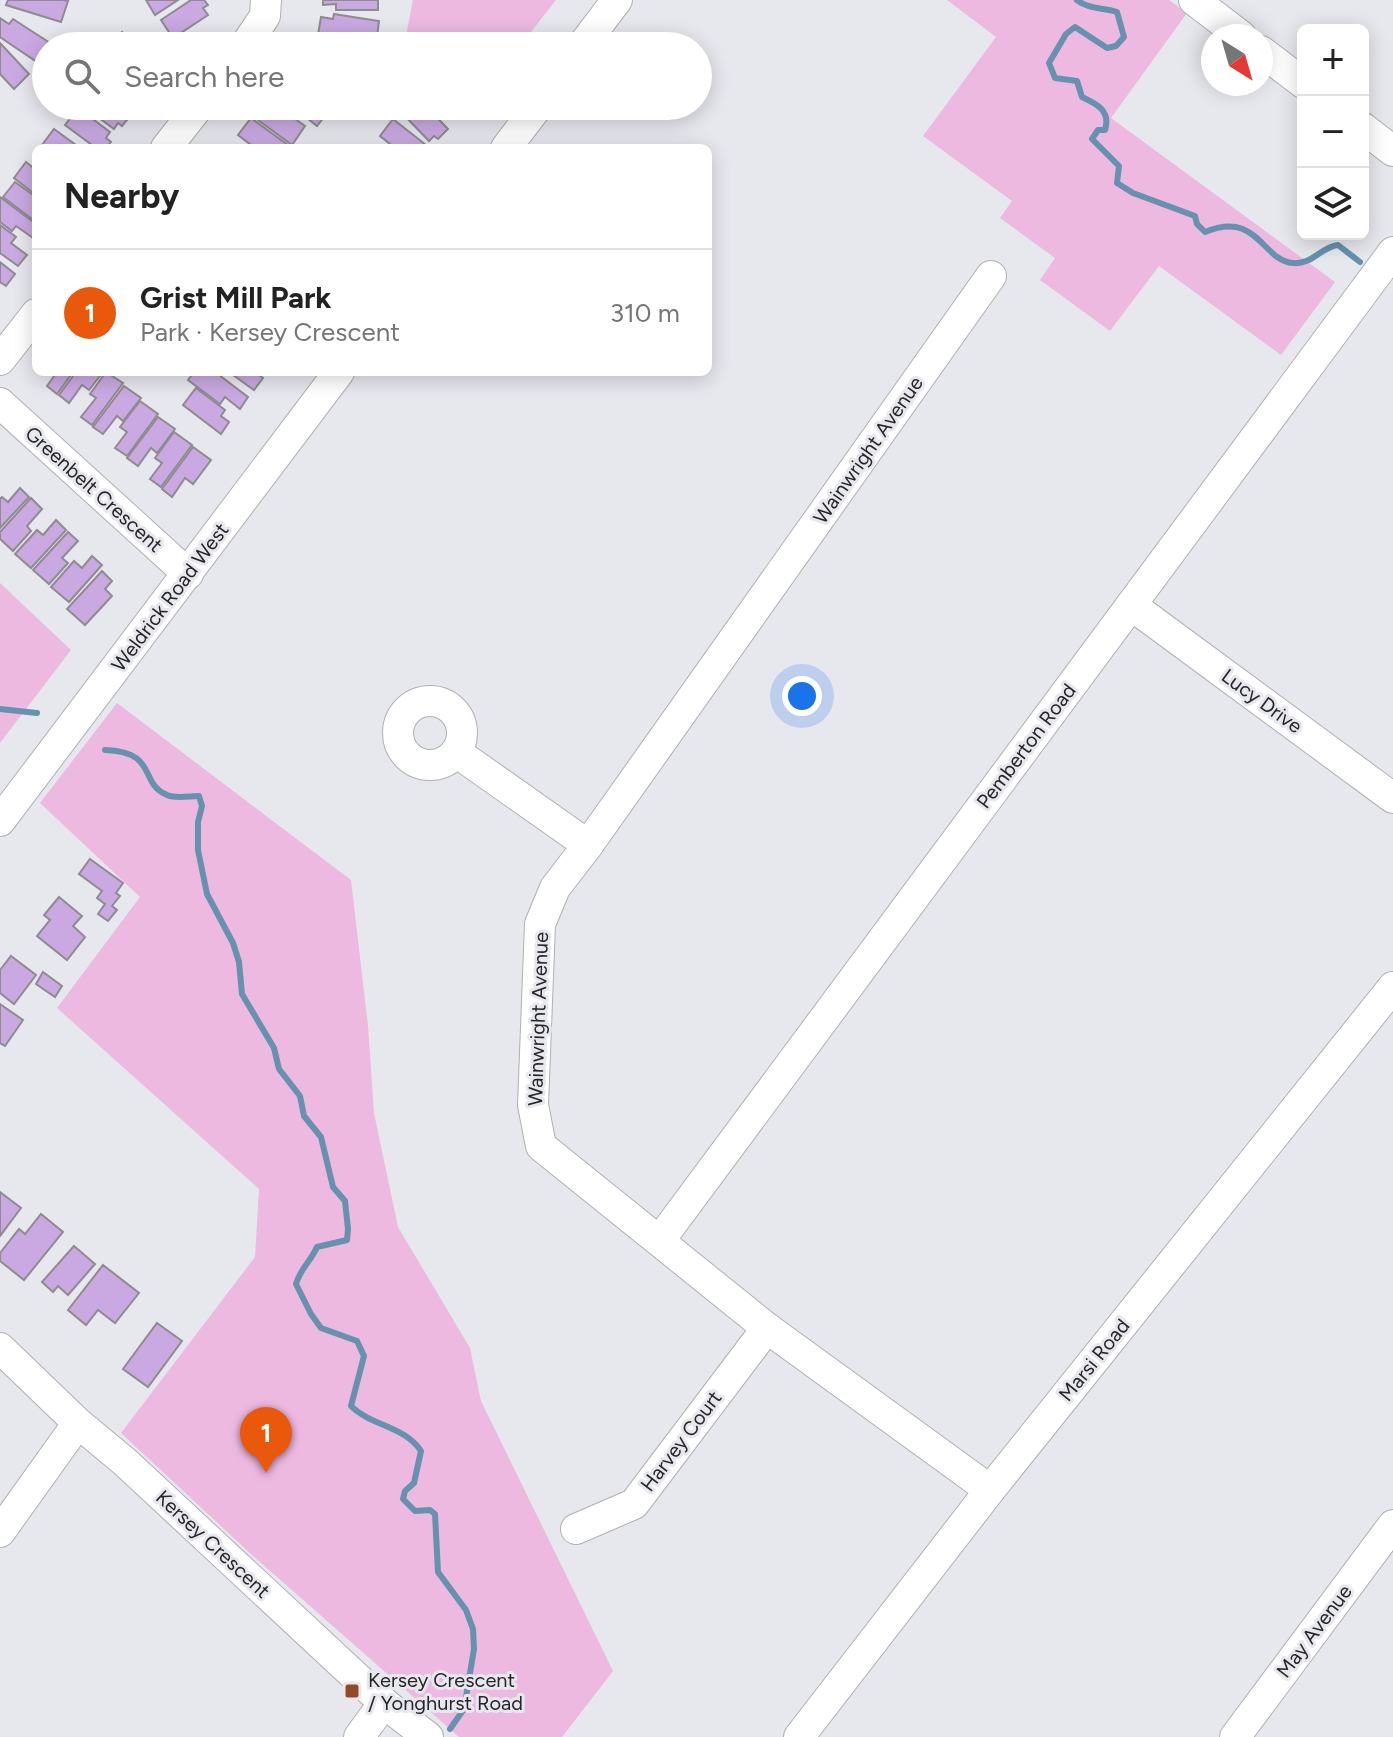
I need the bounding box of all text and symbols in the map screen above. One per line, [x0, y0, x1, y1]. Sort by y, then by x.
north arrow [1201, 24, 1273, 96]
map controls [1297, 24, 1369, 240]
button: + [1297, 24, 1369, 96]
search box [32, 32, 712, 120]
icon: search [60, 54, 104, 98]
text: Search here [124, 58, 284, 95]
button: − [1297, 96, 1369, 168]
button: layers [1297, 168, 1369, 240]
text: Nearby [64, 176, 179, 217]
text: Grist Mill Park [140, 279, 331, 316]
text: 1 [85, 297, 95, 329]
text: 310 m [610, 297, 680, 329]
text: Park · Kersey Crescent [140, 316, 400, 348]
street label: Wainwright Avenue [808, 372, 928, 528]
street label: Greenbelt Crescent [20, 421, 168, 557]
street label: Weldrick Road West [106, 518, 234, 676]
street label: Lucy Drive [1217, 664, 1307, 738]
your location [782, 676, 822, 716]
street label: Pemberton Road [971, 679, 1081, 813]
street label: Wainwright Avenue [523, 931, 553, 1107]
street label: Marsi Road [1054, 1314, 1134, 1406]
street label: Harvey Court [635, 1386, 727, 1496]
pin: 1 [240, 1407, 292, 1473]
street label: Kersey Crescent [151, 1485, 275, 1603]
street label: May Avenue [1271, 1580, 1357, 1682]
place label: Kersey Crescent / Yonghurst Road [368, 1668, 523, 1715]
marker: Kersey Crescent / Yonghurst Road [343, 1682, 361, 1700]

